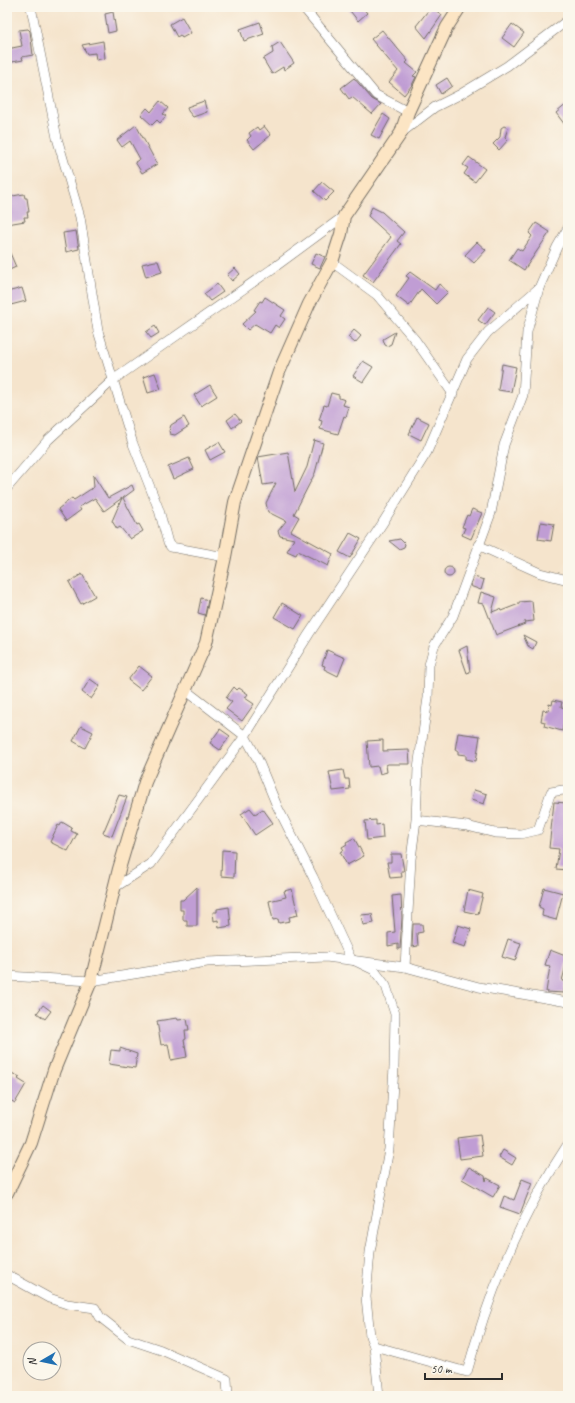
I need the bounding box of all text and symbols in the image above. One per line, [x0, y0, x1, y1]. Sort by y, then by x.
north arrow [22, 1341, 62, 1381]
scale bar [425, 1355, 502, 1381]
text: N [24, 1356, 40, 1367]
text: 50 m [431, 1361, 453, 1377]

